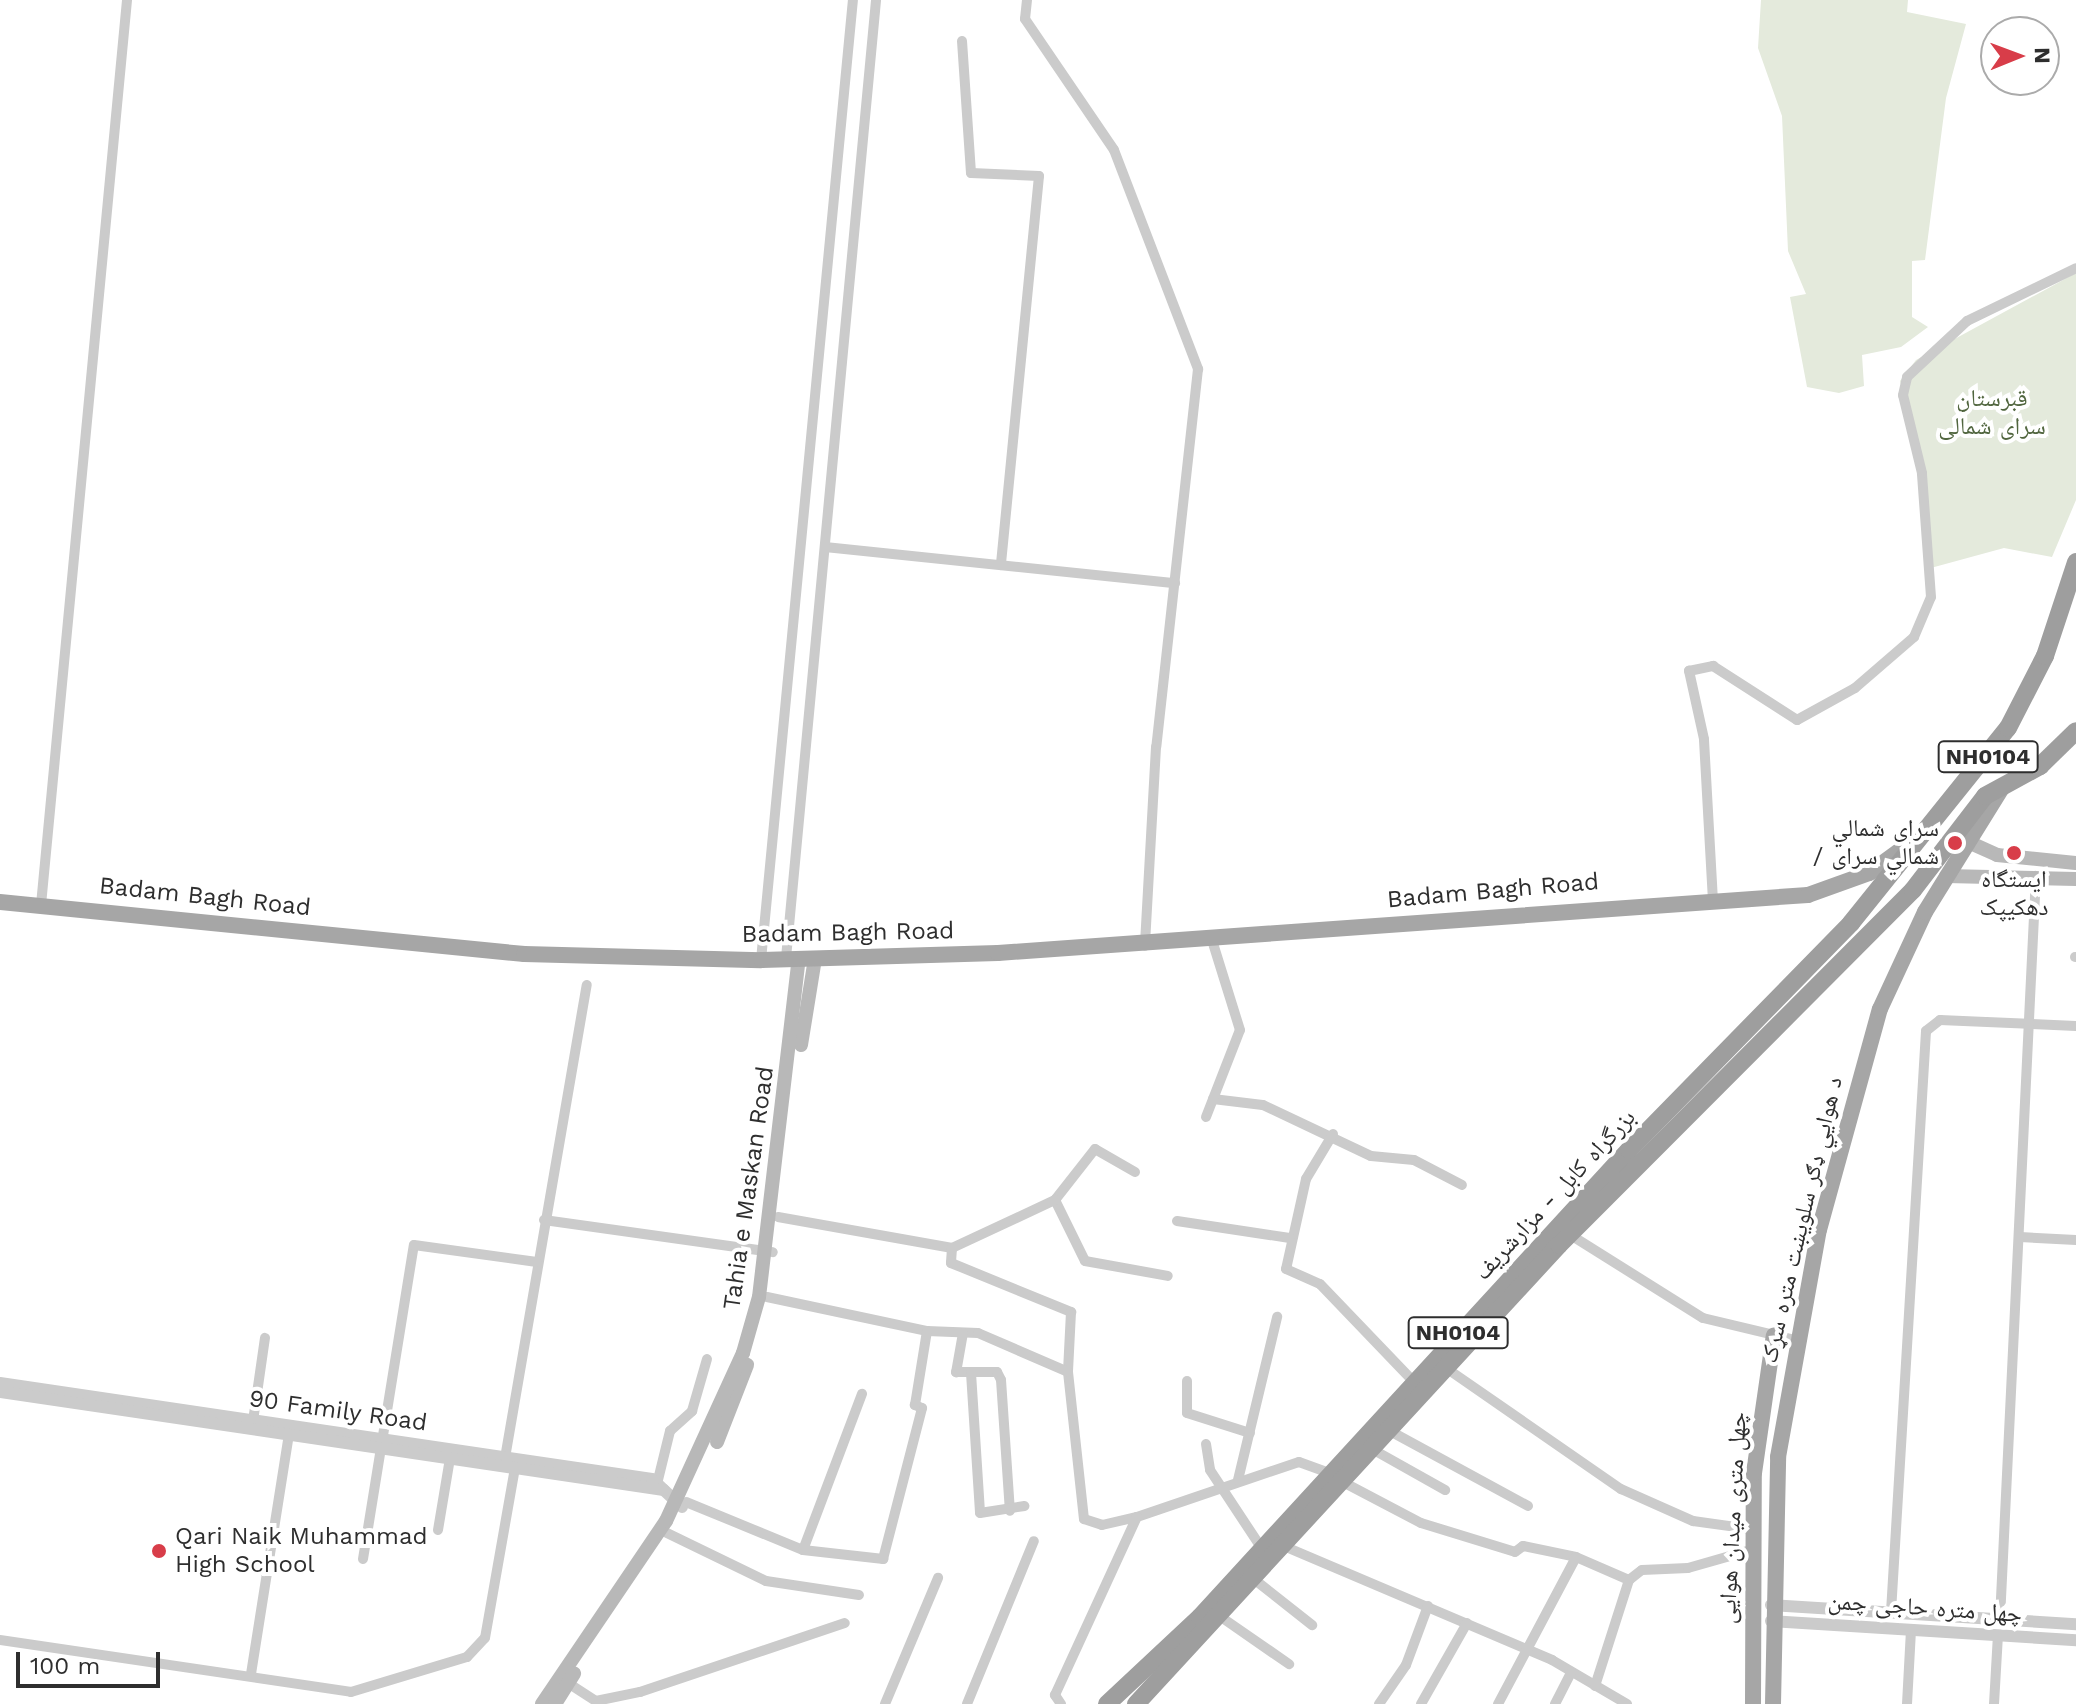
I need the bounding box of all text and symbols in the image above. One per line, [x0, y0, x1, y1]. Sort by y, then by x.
north arrow [1980, 16, 2060, 96]
text: N [2030, 47, 2055, 64]
park label: قبرستان سرای شمالی [1938, 385, 2046, 441]
road number: NH0104 [1936, 739, 2040, 775]
place label: سرای شمالي / شمالي سرای [1813, 815, 1939, 871]
marker: سرای شمالي / شمالي سرای [1946, 834, 1964, 852]
marker: ایستگاه دهکیپک [2005, 844, 2023, 862]
place label: ایستگاه دهکیپک [1979, 866, 2049, 922]
street label: Badam Bagh Road [1386, 867, 1600, 915]
street label: Badam Bagh Road [98, 872, 312, 922]
street label: Badam Bagh Road [741, 917, 955, 949]
street label: Tahia e Maskan Road [718, 1064, 780, 1312]
street label: د هوايي ډګر سلویښت متره سړک [1755, 1074, 1849, 1366]
street label: بزرگراه کابل - مزارشریف [1468, 1104, 1642, 1286]
road number: NH0104 [1406, 1315, 1510, 1351]
street label: 90 Family Road [247, 1384, 429, 1438]
street label: چهل متری میدان هوایی [1713, 1411, 1753, 1625]
place label: Qari Naik Muhammad High School [175, 1523, 428, 1579]
marker: Qari Naik Muhammad High School [150, 1542, 168, 1560]
street label: چهل متره حاجی چمن [1827, 1587, 2023, 1629]
scale bar [20, 1636, 164, 1686]
text: 100 m [30, 1652, 100, 1680]

